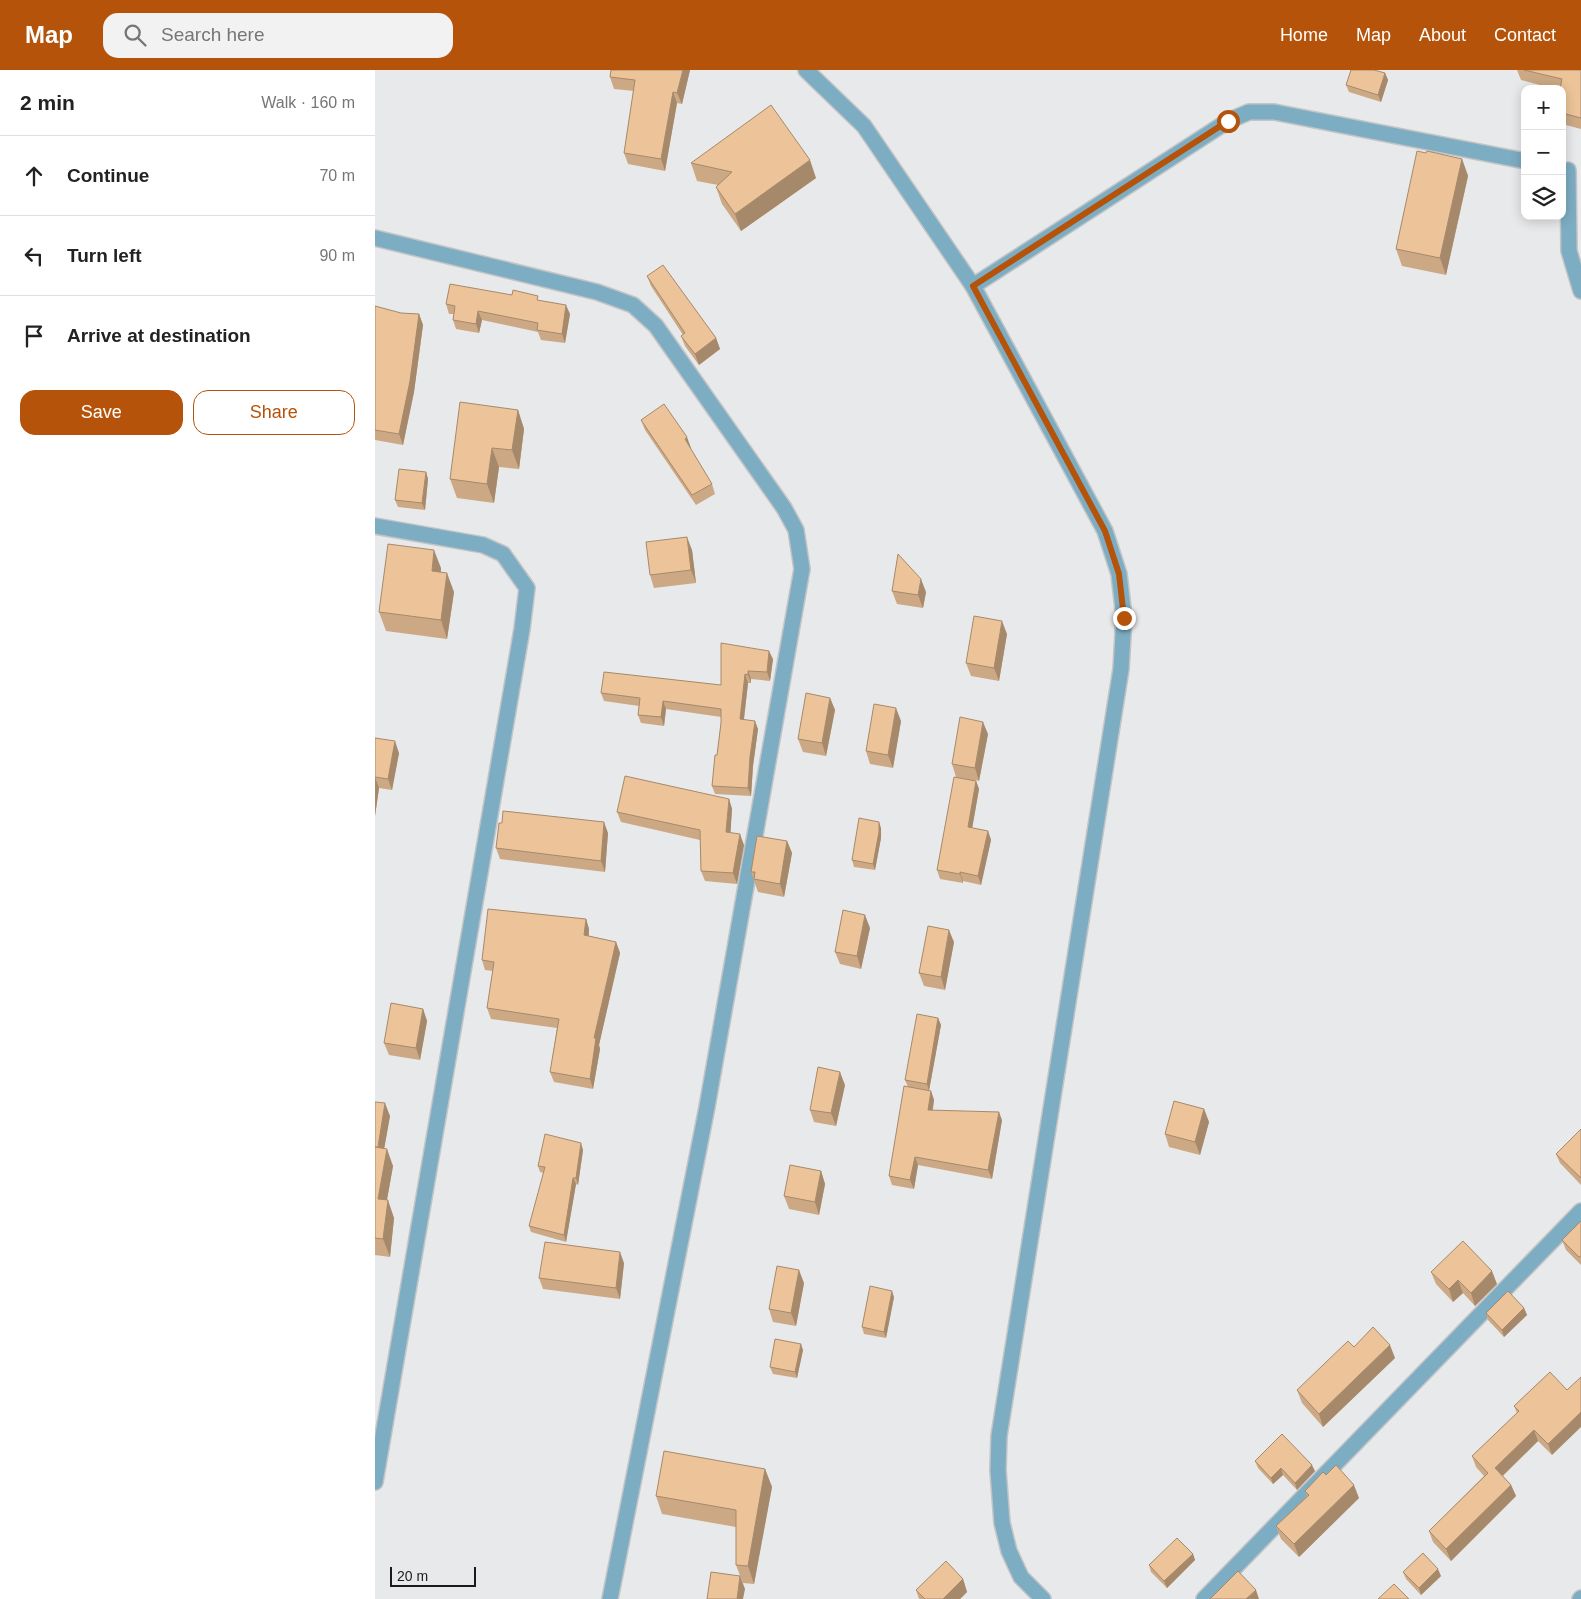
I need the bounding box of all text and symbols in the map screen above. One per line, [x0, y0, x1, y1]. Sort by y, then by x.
search box [103, 13, 453, 58]
text: Map [25, 21, 73, 48]
icon: search [121, 21, 149, 49]
text: Search here [161, 24, 265, 45]
text: Home [1280, 25, 1328, 45]
text: Map [1356, 25, 1391, 45]
text: About [1419, 25, 1466, 45]
text: Contact [1494, 25, 1556, 45]
map controls [1521, 85, 1566, 220]
button: + [1521, 85, 1566, 130]
text: 2 min [20, 91, 75, 114]
text: Walk · 160 m [261, 94, 355, 111]
route start [1217, 110, 1240, 133]
button: − [1521, 130, 1566, 175]
icon: ahead [20, 162, 48, 190]
text: Continue [67, 165, 149, 186]
text: 70 m [319, 167, 355, 184]
button: layers [1521, 175, 1566, 220]
icon: left [20, 242, 48, 270]
text: Turn left [67, 245, 142, 266]
text: 90 m [319, 247, 355, 264]
icon: arrive [20, 322, 48, 350]
text: Arrive at destination [67, 325, 251, 346]
button: Save [20, 390, 183, 435]
button: Share [193, 390, 355, 435]
route end [1113, 607, 1136, 630]
scale bar [390, 1564, 476, 1587]
text: 20 m [397, 1568, 428, 1584]

